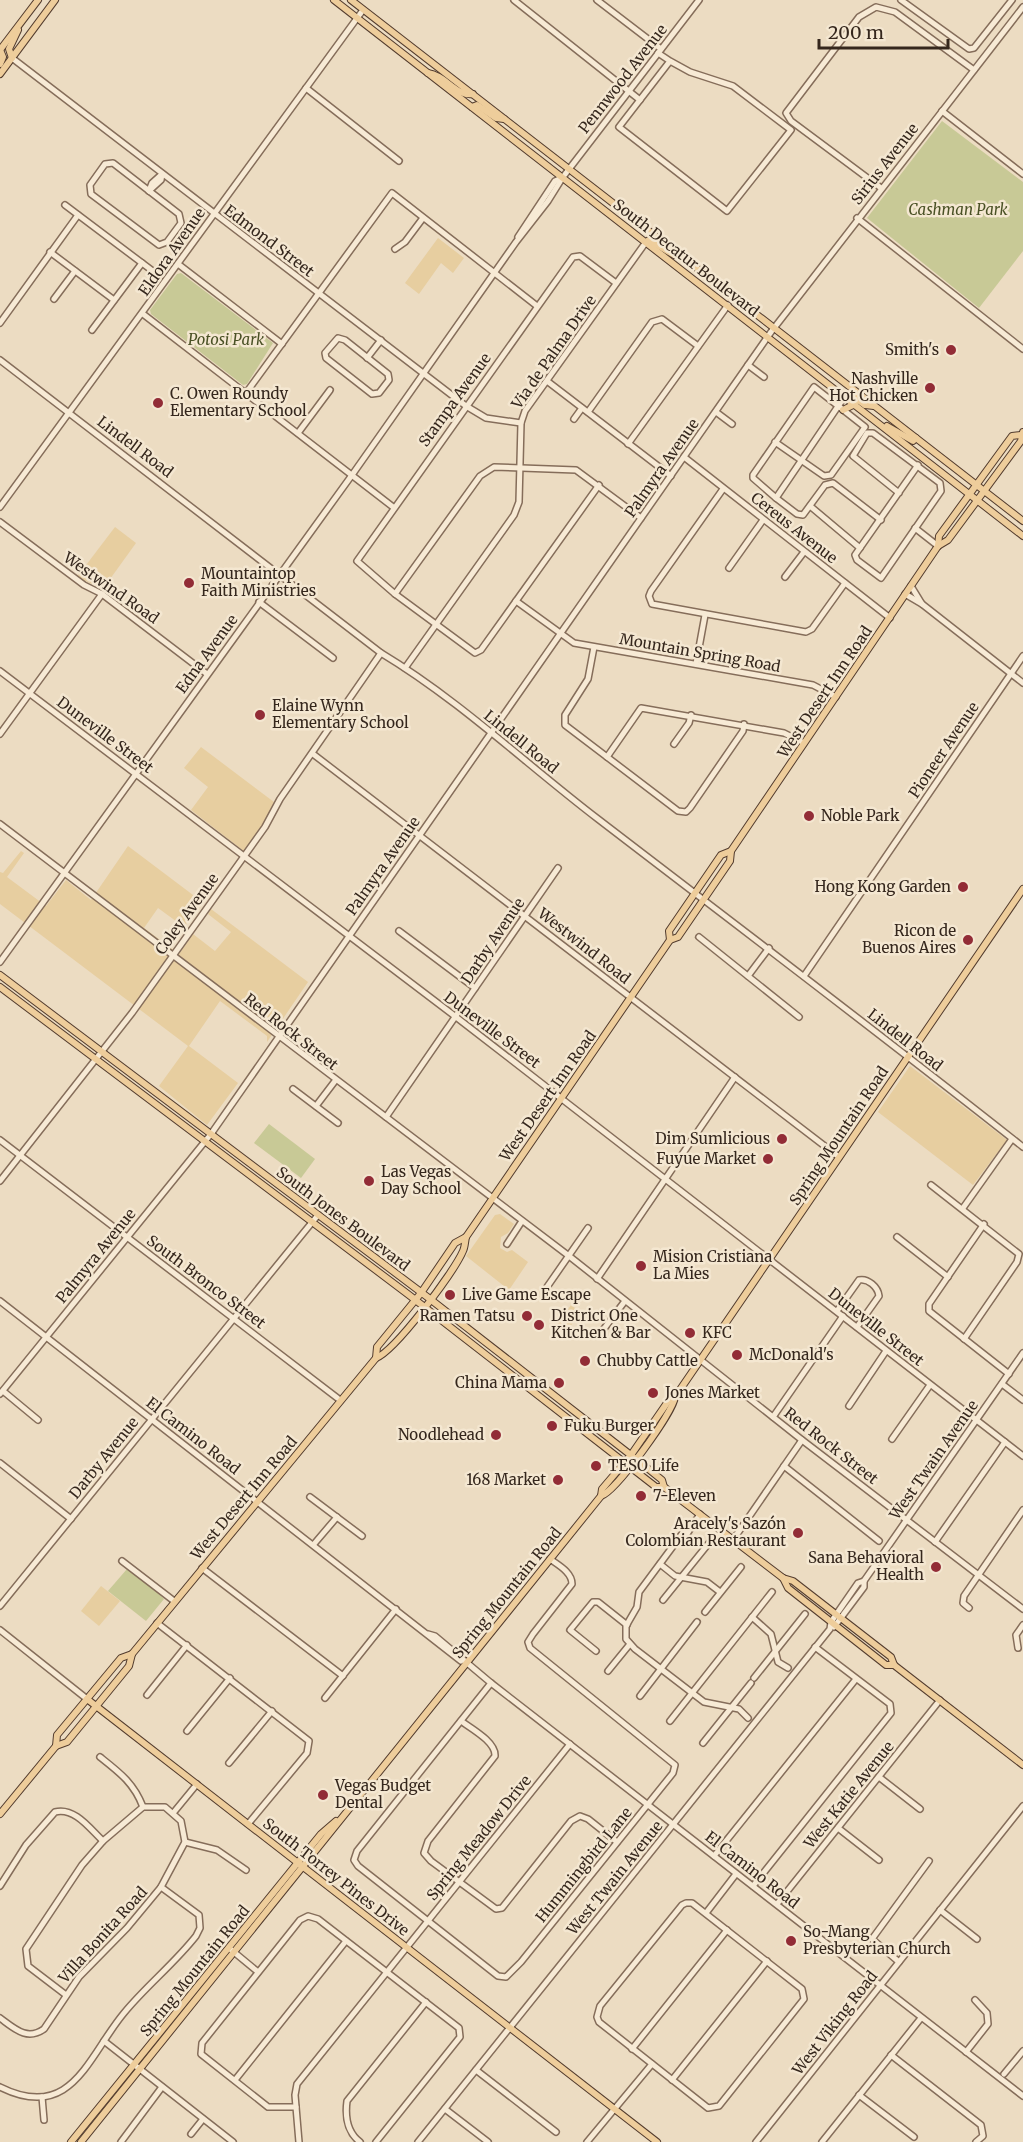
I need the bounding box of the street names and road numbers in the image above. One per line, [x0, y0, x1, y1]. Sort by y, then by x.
street label: Pennwood Avenue [574, 20, 671, 137]
street label: Sirius Avenue [847, 119, 922, 208]
street label: South Decatur Boulevard [610, 195, 763, 320]
street label: Edmond Street [221, 201, 318, 281]
street label: Eldora Avenue [134, 204, 209, 299]
street label: Via de Palma Drive [507, 291, 600, 413]
street label: Stampa Avenue [414, 349, 495, 450]
street label: Lindell Road [94, 412, 177, 481]
street label: Palmyra Avenue [620, 415, 703, 521]
street label: Cereus Avenue [747, 488, 841, 567]
street label: Westwind Road [59, 547, 163, 628]
street label: Edna Avenue [172, 610, 242, 697]
street label: West Desert Inn Road [773, 622, 876, 762]
street label: Mountain Spring Road [618, 629, 782, 676]
street label: Duneville Street [53, 692, 157, 777]
street label: Pioneer Avenue [904, 698, 983, 801]
street label: Lindell Road [480, 706, 562, 777]
street label: Palmyra Avenue [341, 813, 424, 919]
street label: Coley Avenue [151, 869, 222, 958]
street label: Darby Avenue [457, 894, 528, 987]
street label: Westwind Road [533, 903, 634, 988]
street label: Duneville Street [440, 987, 544, 1072]
street label: Red Rock Street [241, 989, 342, 1074]
street label: Lindell Road [864, 1004, 947, 1075]
street label: West Desert Inn Road [495, 1027, 600, 1166]
street label: Spring Mountain Road [785, 1063, 892, 1209]
street label: South Jones Boulevard [273, 1162, 414, 1275]
street label: Palmyra Avenue [52, 1204, 140, 1307]
street label: South Bronco Street [143, 1231, 270, 1333]
street label: Duneville Street [825, 1284, 928, 1370]
street label: El Camino Road [142, 1393, 244, 1478]
street label: West Twain Avenue [885, 1396, 982, 1524]
street label: Red Rock Street [781, 1403, 882, 1488]
street label: Darby Avenue [65, 1413, 142, 1502]
street label: West Desert Inn Road [186, 1432, 301, 1564]
street label: Spring Mountain Road [448, 1523, 565, 1662]
street label: West Katie Avenue [799, 1737, 898, 1853]
street label: Spring Meadow Drive [422, 1771, 535, 1904]
street label: Hummingbird Lane [531, 1803, 636, 1926]
street label: South Torrey Pines Drive [259, 1814, 413, 1940]
street label: West Twain Avenue [562, 1817, 667, 1939]
street label: El Camino Road [701, 1827, 803, 1912]
street label: Villa Bonita Road [54, 1882, 151, 1988]
street label: Spring Mountain Road [136, 1901, 253, 2040]
street label: West Viking Road [787, 1967, 881, 2079]

